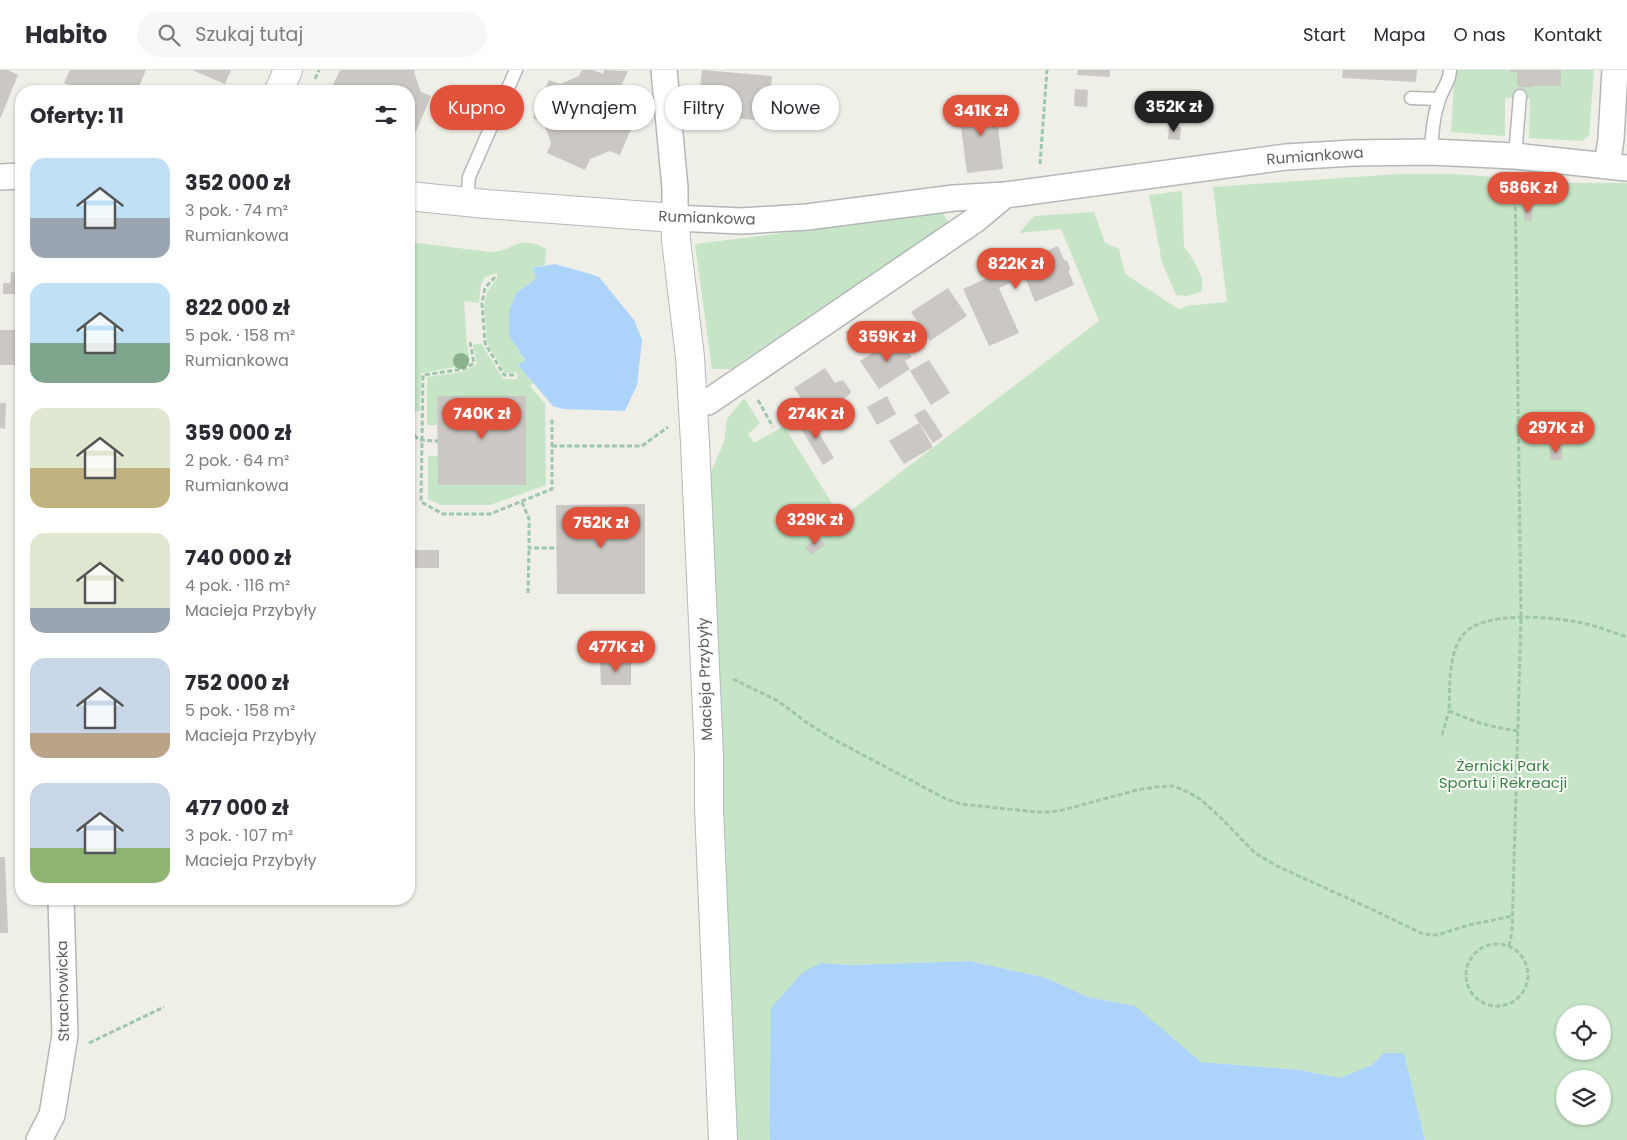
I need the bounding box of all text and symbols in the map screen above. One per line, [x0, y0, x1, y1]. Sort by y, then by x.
search box [137, 12, 487, 57]
text: Habito [25, 18, 107, 51]
icon: search [155, 21, 183, 49]
text: Szukaj tutaj [195, 21, 303, 48]
text: Start [1303, 22, 1346, 47]
text: Mapa [1374, 22, 1426, 47]
text: O nas [1454, 22, 1506, 47]
text: Kontakt [1534, 22, 1602, 47]
chip: Kupno [430, 85, 524, 130]
chip: Wynajem [534, 85, 655, 130]
chip: Filtry [665, 85, 742, 130]
chip: Nowe [752, 85, 839, 130]
pin: 352K zł [1128, 90, 1220, 133]
pin: 341K zł [935, 94, 1027, 137]
text: 352K zł [1146, 95, 1202, 118]
text: 341K zł [954, 99, 1008, 122]
text: Oferty: 11 [30, 101, 124, 130]
icon: filters [372, 101, 400, 129]
street label: Rumiankowa [1266, 142, 1364, 169]
text: 352 000 zł [185, 168, 290, 197]
pin: 586K zł [1482, 172, 1574, 214]
text: 586K zł [1499, 176, 1557, 199]
icon: home [70, 178, 130, 238]
text: 3 pok. · 74 m² [185, 199, 288, 222]
street label: Rumiankowa [658, 205, 756, 230]
text: Rumiankowa [185, 224, 289, 247]
pin: 822K zł [970, 248, 1062, 290]
text: 822K zł [988, 252, 1044, 275]
text: 822 000 zł [185, 293, 290, 322]
icon: home [70, 303, 130, 363]
pin: 359K zł [841, 320, 933, 363]
text: 5 pok. · 158 m² [185, 324, 295, 347]
text: 359K zł [858, 325, 916, 348]
text: Rumiankowa [185, 349, 289, 372]
pin: 740K zł [436, 398, 528, 440]
pin: 274K zł [770, 398, 862, 440]
text: 740K zł [453, 402, 511, 425]
text: 274K zł [788, 402, 844, 425]
pin: 297K zł [1510, 412, 1602, 454]
text: 297K zł [1528, 416, 1584, 439]
text: 359 000 zł [185, 418, 291, 447]
icon: home [70, 428, 130, 488]
text: 2 pok. · 64 m² [185, 449, 289, 472]
text: Rumiankowa [185, 474, 289, 497]
pin: 329K zł [769, 504, 861, 546]
pin: 752K zł [555, 506, 647, 549]
text: 329K zł [787, 508, 843, 531]
text: 752K zł [573, 511, 629, 534]
text: 740 000 zł [185, 543, 291, 572]
icon: home [70, 553, 130, 613]
text: 4 pok. · 116 m² [185, 574, 290, 597]
text: Macieja Przybyły [185, 599, 317, 622]
street label: Macieja Przybyły [692, 616, 717, 741]
pin: 477K zł [570, 630, 662, 673]
text: 477K zł [588, 635, 644, 658]
text: 752 000 zł [185, 668, 289, 697]
icon: home [70, 678, 130, 738]
text: 5 pok. · 158 m² [185, 699, 295, 722]
text: Macieja Przybyły [185, 724, 317, 747]
park label: Żernicki Park Sportu i Rekreacji [1439, 755, 1567, 793]
text: 477 000 zł [185, 793, 289, 822]
icon: home [70, 803, 130, 863]
text: 3 pok. · 107 m² [185, 824, 293, 847]
text: Macieja Przybyły [185, 849, 317, 872]
street label: Strachowicka [51, 940, 74, 1042]
map controls [1556, 1005, 1611, 1125]
button: locate [1556, 1005, 1611, 1060]
button: layers [1556, 1070, 1611, 1125]

